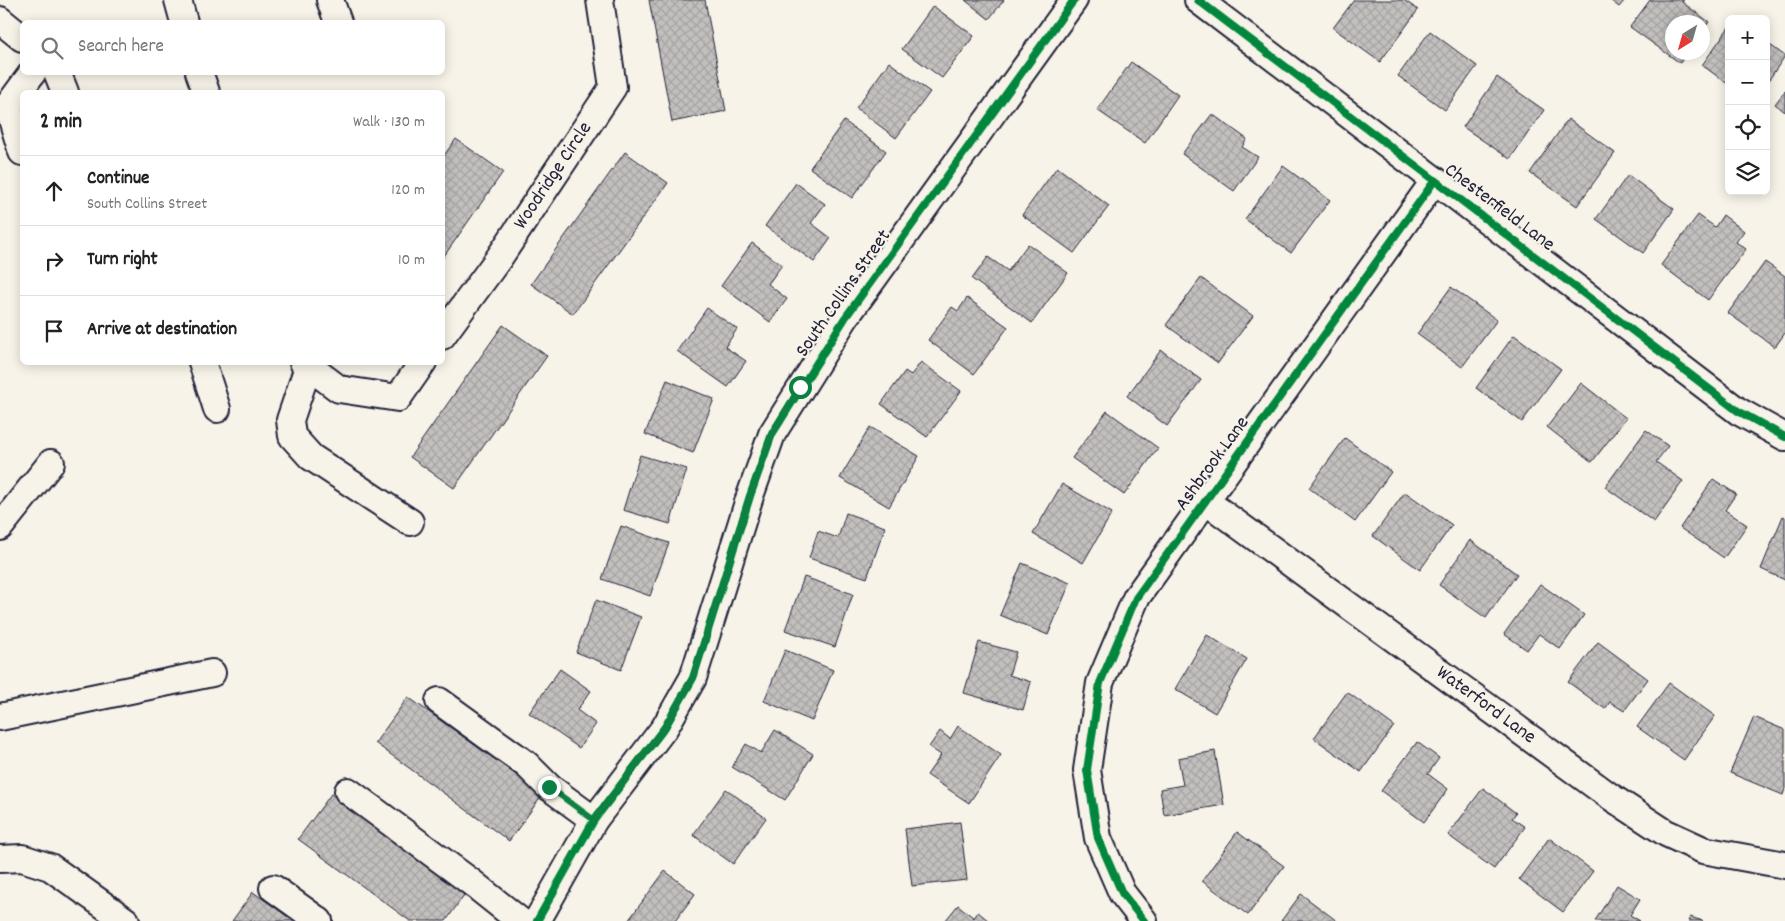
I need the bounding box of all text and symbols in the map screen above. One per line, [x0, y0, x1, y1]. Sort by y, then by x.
north arrow [1665, 15, 1710, 60]
map controls [1725, 15, 1770, 195]
button: + [1725, 15, 1770, 60]
search box [20, 20, 445, 75]
icon: search [38, 34, 66, 62]
text: Search here [78, 34, 164, 61]
button: − [1725, 60, 1770, 105]
button: locate [1725, 105, 1770, 150]
text: 2 min [40, 108, 82, 138]
text: Walk · 130 m [353, 111, 425, 134]
street label: Woodridge Circle [508, 117, 600, 235]
button: layers [1725, 150, 1770, 195]
street label: Chesterfield Lane [1438, 157, 1560, 259]
text: Continue [87, 166, 149, 193]
icon: ahead [40, 177, 68, 205]
text: 120 m [391, 179, 425, 202]
text: South Collins Street [87, 193, 207, 216]
street label: South Collins Street [789, 224, 899, 364]
icon: right [40, 247, 68, 275]
text: Turn right [87, 247, 158, 274]
text: 10 m [398, 249, 425, 272]
icon: arrive [40, 317, 68, 345]
text: Arrive at destination [87, 317, 237, 344]
route start [789, 376, 812, 399]
street label: Ashbrook Lane [1169, 411, 1257, 517]
street label: Waterford Lane [1430, 660, 1541, 752]
route end [538, 776, 561, 799]

